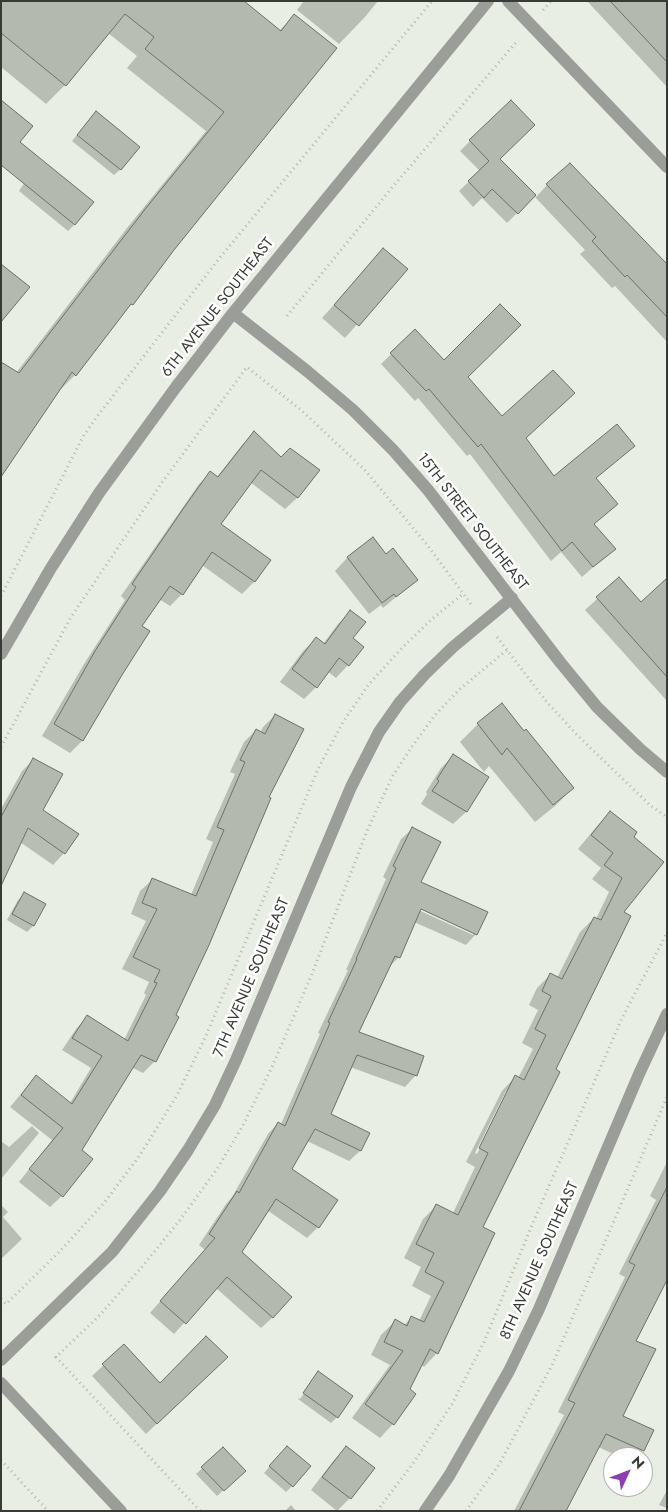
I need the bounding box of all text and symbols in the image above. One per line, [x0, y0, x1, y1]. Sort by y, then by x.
street label: 6TH AVENUE SOUTHEAST [158, 235, 278, 381]
street label: 15TH STREET SOUTHEAST [413, 450, 531, 594]
street label: 7TH AVENUE SOUTHEAST [210, 896, 294, 1060]
street label: 8TH AVENUE SOUTHEAST [497, 1179, 583, 1343]
north arrow [603, 1447, 653, 1497]
text: N [627, 1452, 649, 1473]

